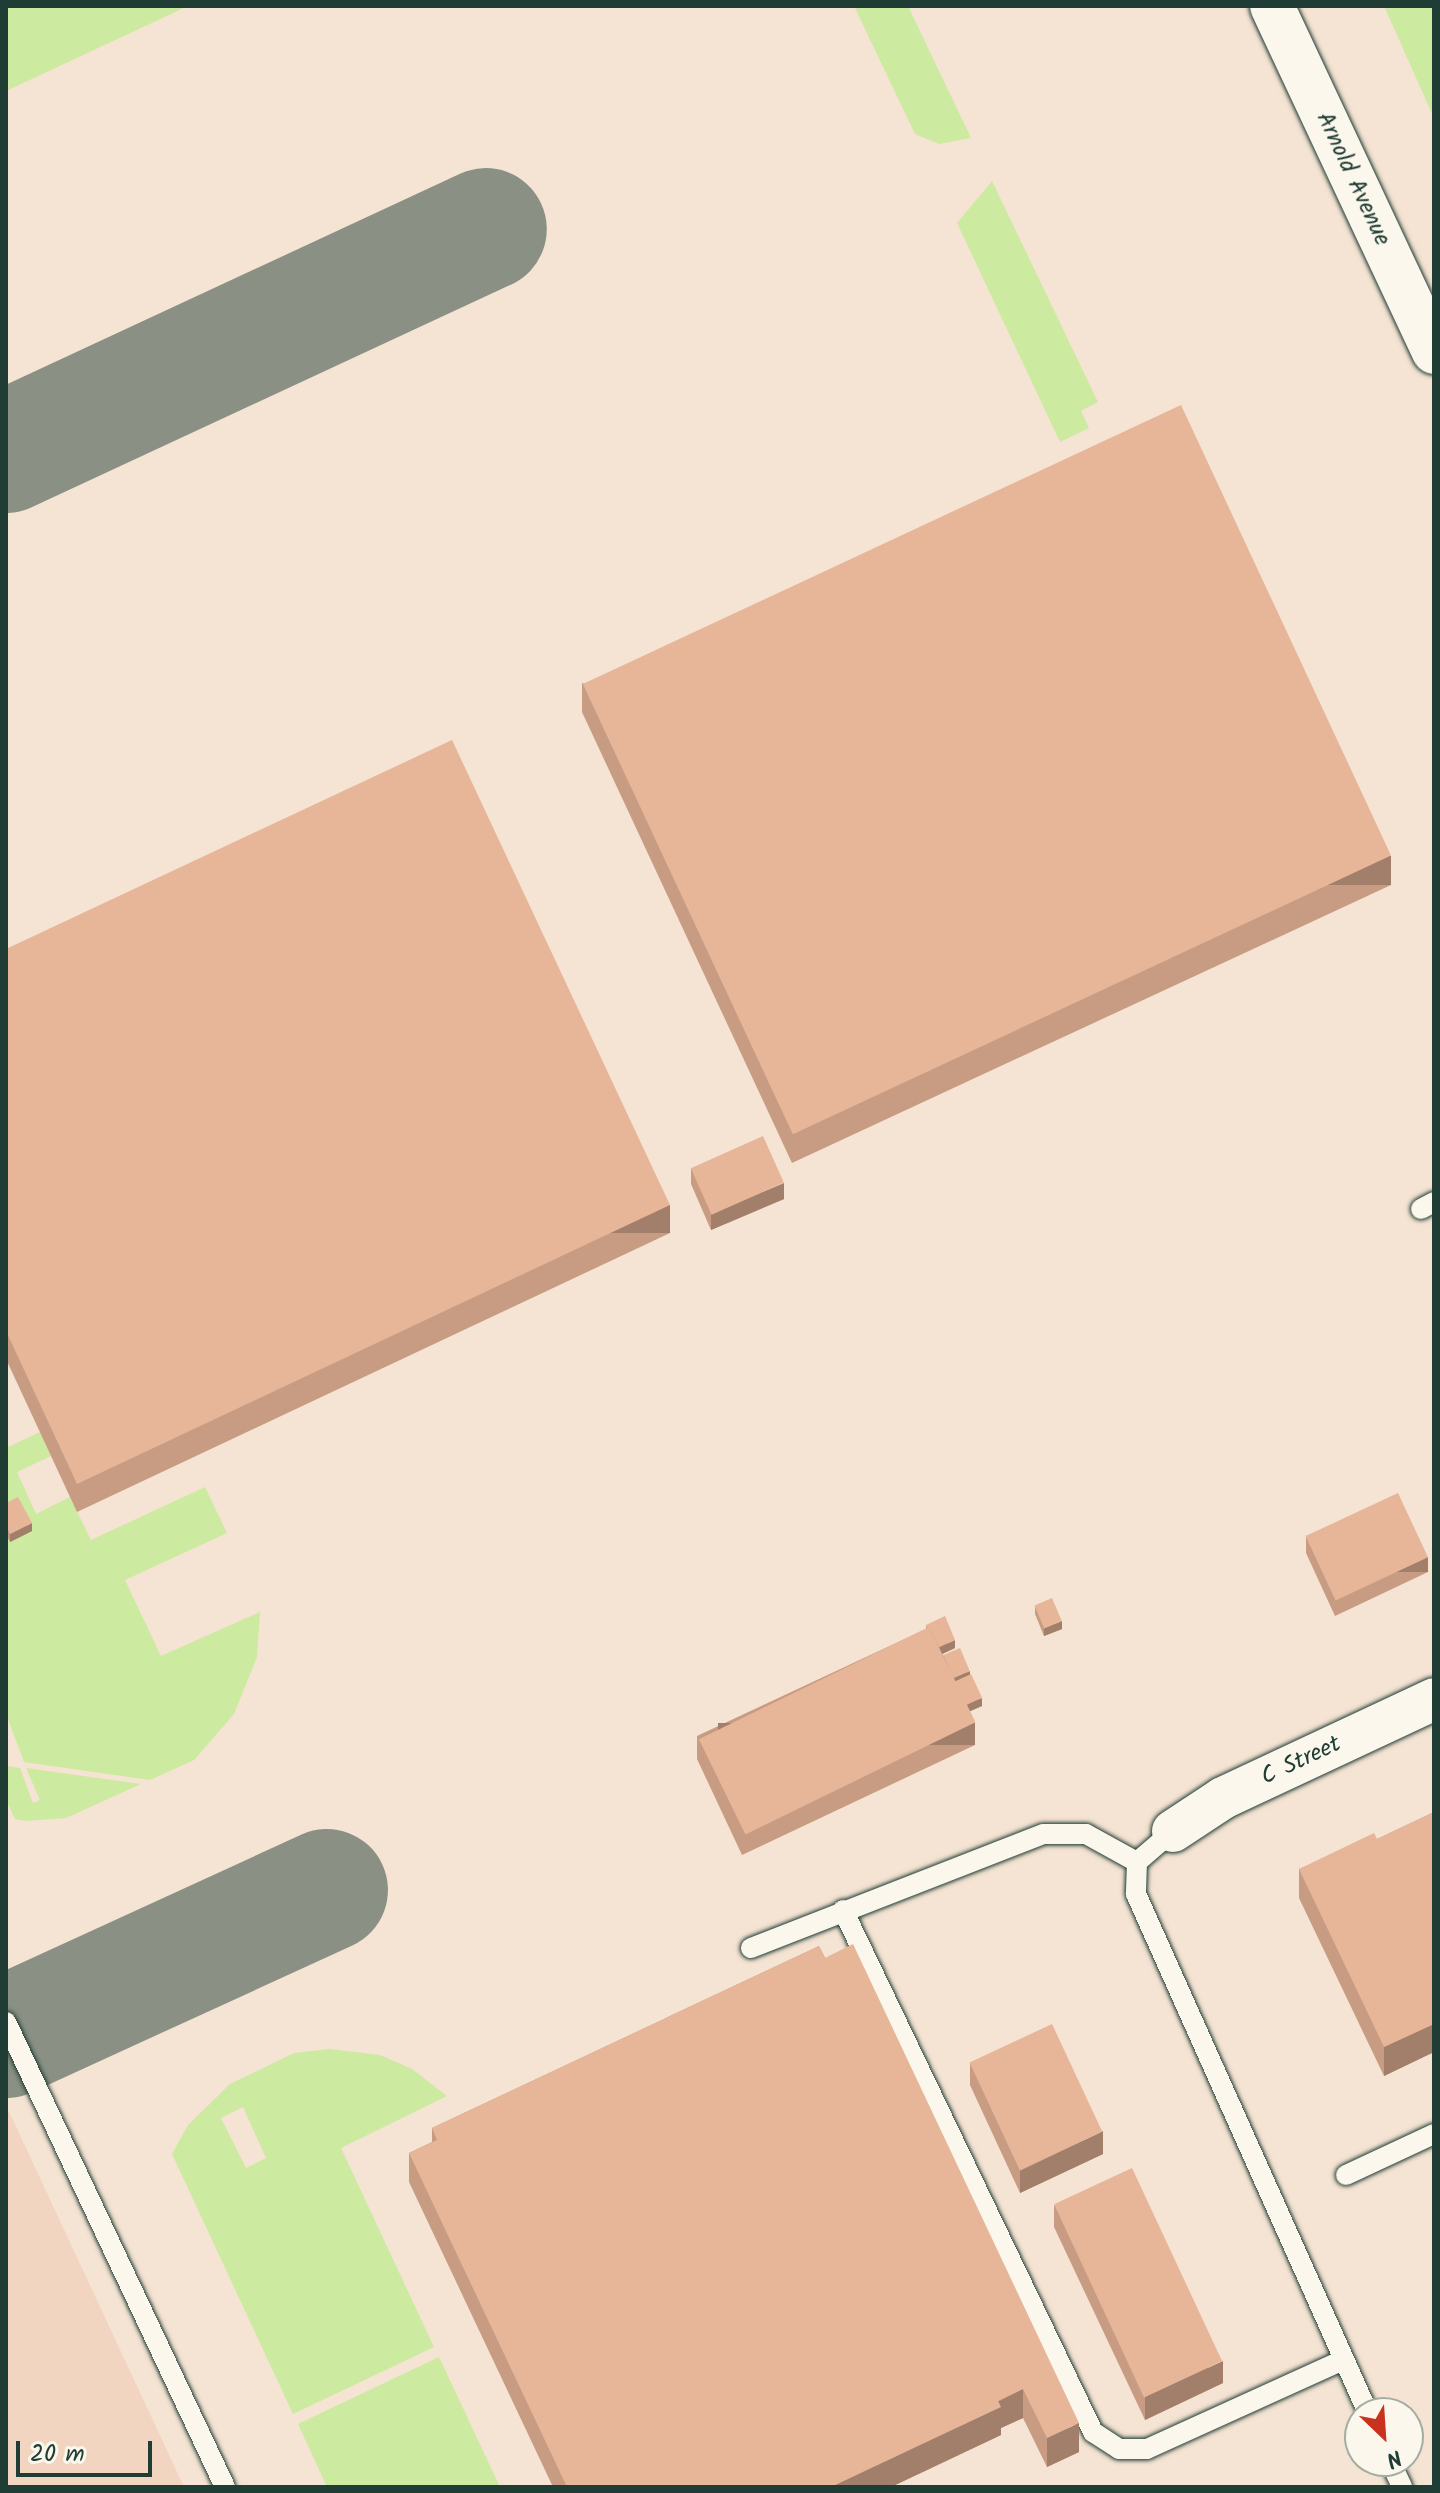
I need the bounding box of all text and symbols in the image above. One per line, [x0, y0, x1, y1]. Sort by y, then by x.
street label: Arnold Avenue [1309, 108, 1397, 250]
street label: C Street [1256, 1730, 1346, 1792]
north arrow [1344, 2397, 1424, 2477]
scale bar [20, 2425, 156, 2475]
text: 20 m [30, 2435, 85, 2474]
text: N [1380, 2439, 1407, 2476]

